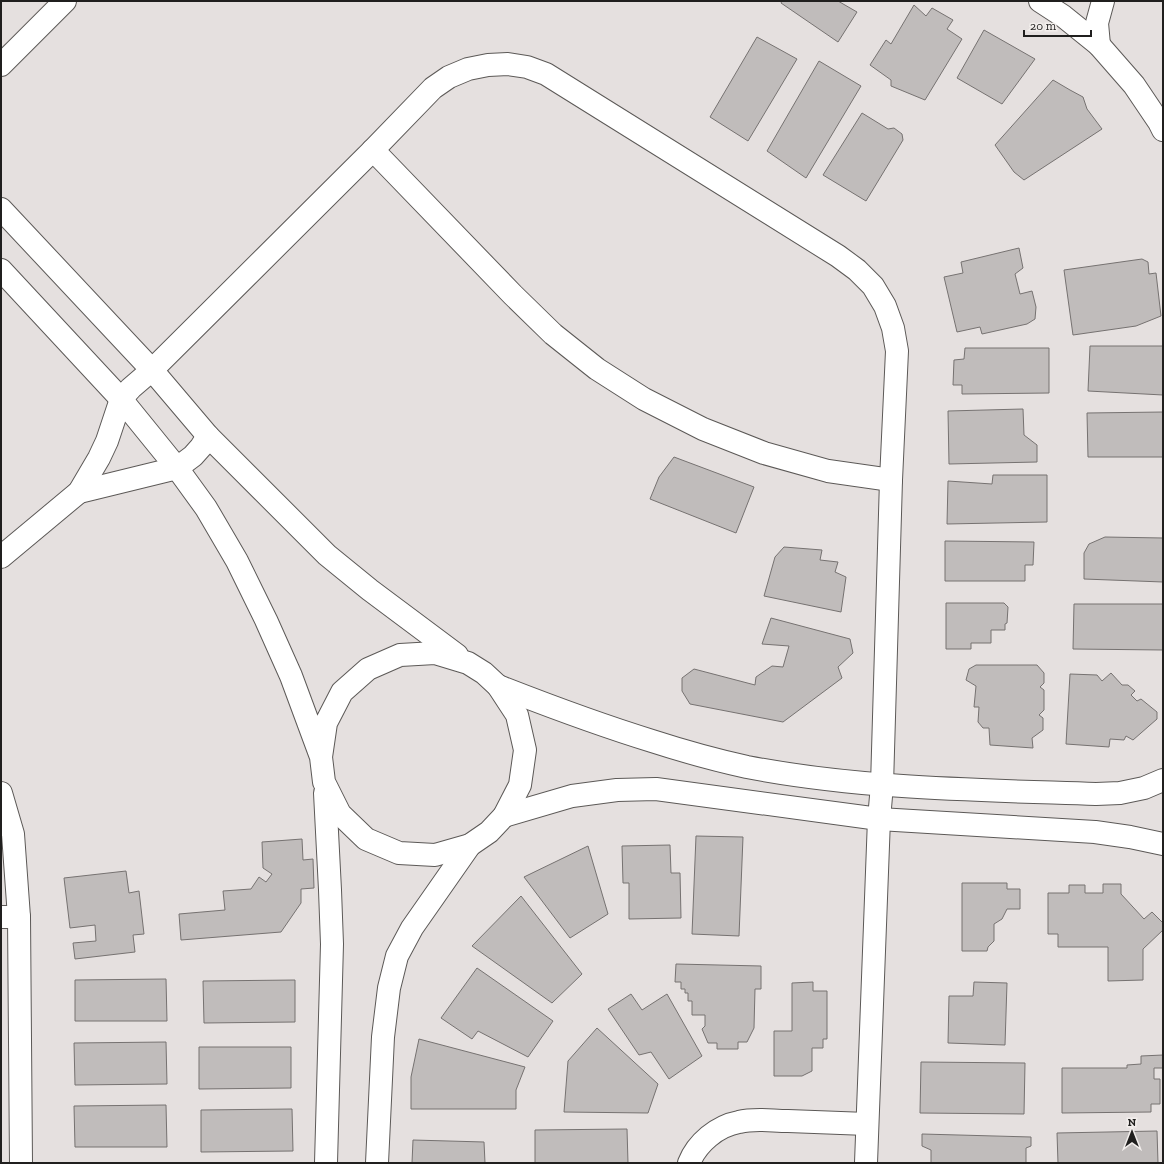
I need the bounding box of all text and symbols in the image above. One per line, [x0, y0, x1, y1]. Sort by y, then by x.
scale bar [1024, 12, 1091, 38]
text: 20 m [1030, 19, 1057, 33]
north arrow [1112, 1112, 1152, 1152]
text: N [1128, 1116, 1137, 1129]

